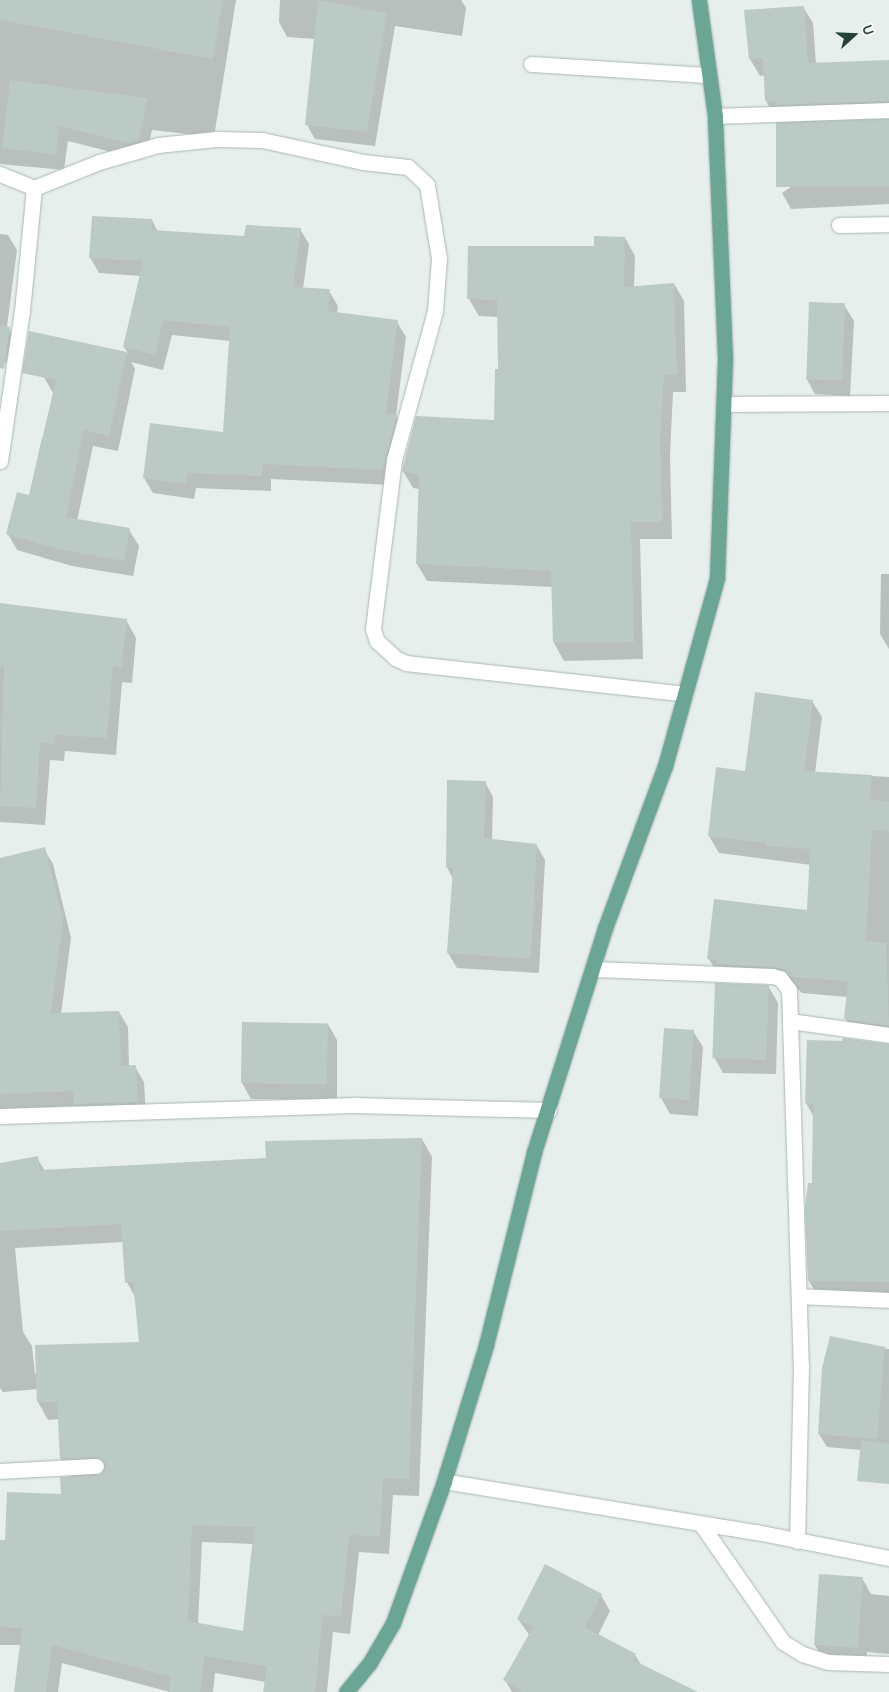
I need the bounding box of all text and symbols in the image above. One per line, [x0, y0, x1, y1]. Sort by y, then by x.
north arrow [829, 10, 879, 60]
text: U [858, 22, 878, 38]

